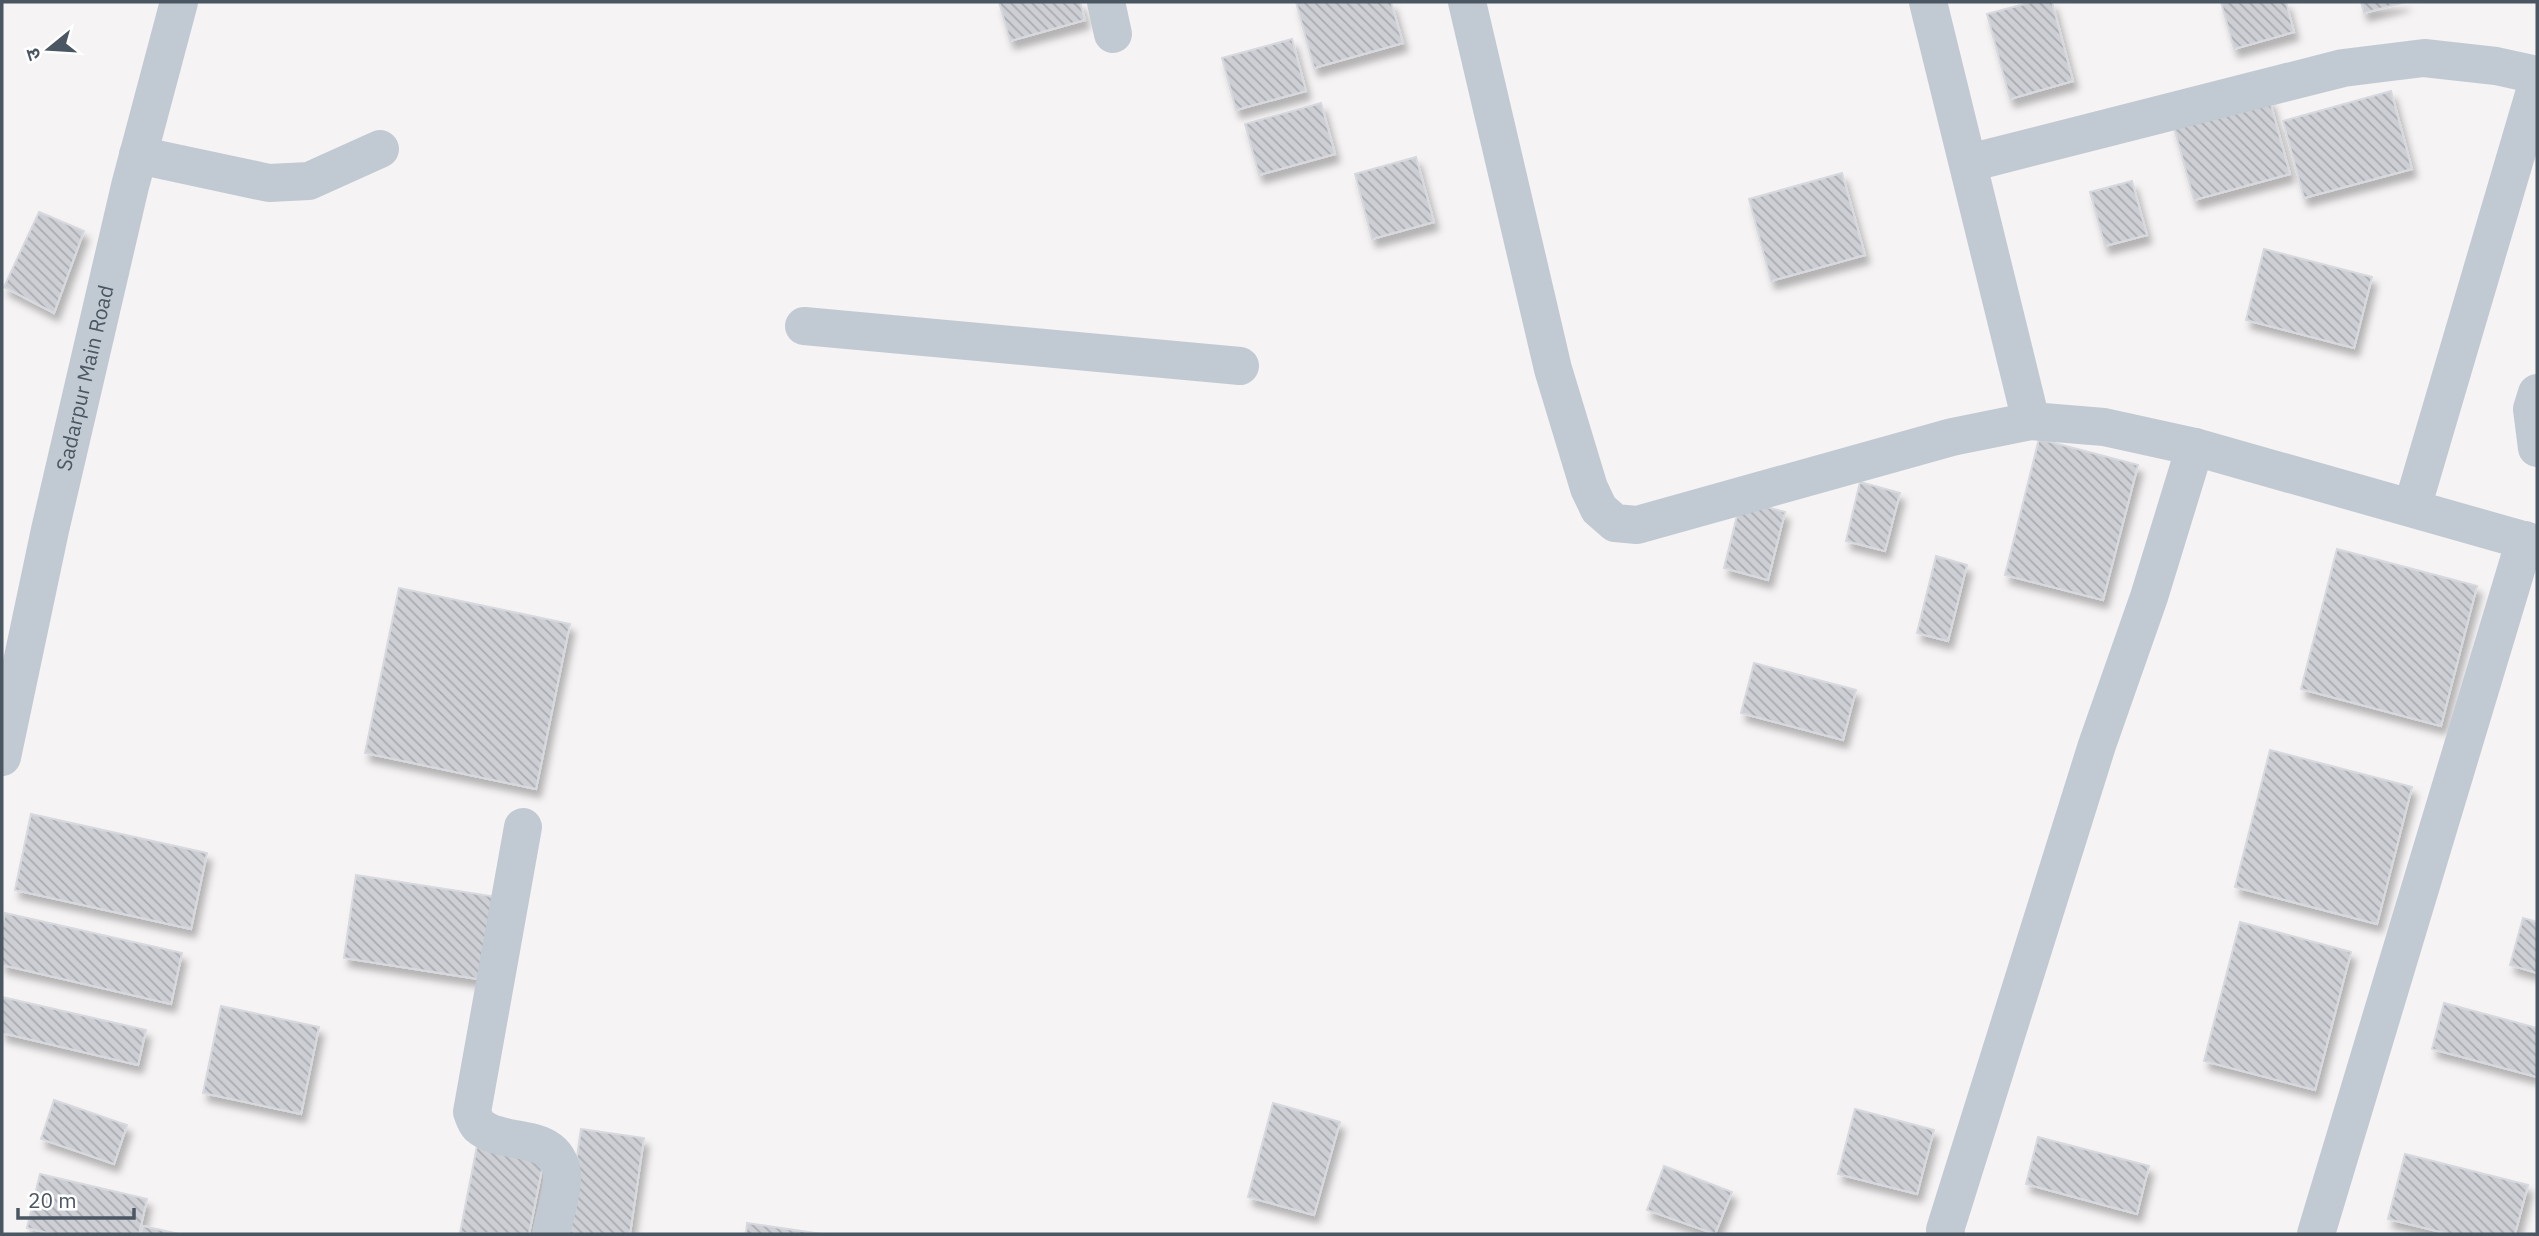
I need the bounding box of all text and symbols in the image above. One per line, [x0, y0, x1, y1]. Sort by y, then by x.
north arrow [14, 14, 84, 84]
text: उ [19, 44, 46, 63]
street label: Sadarpur Main Road [49, 282, 120, 474]
scale bar [18, 1176, 133, 1220]
text: 20 m [28, 1186, 77, 1214]

